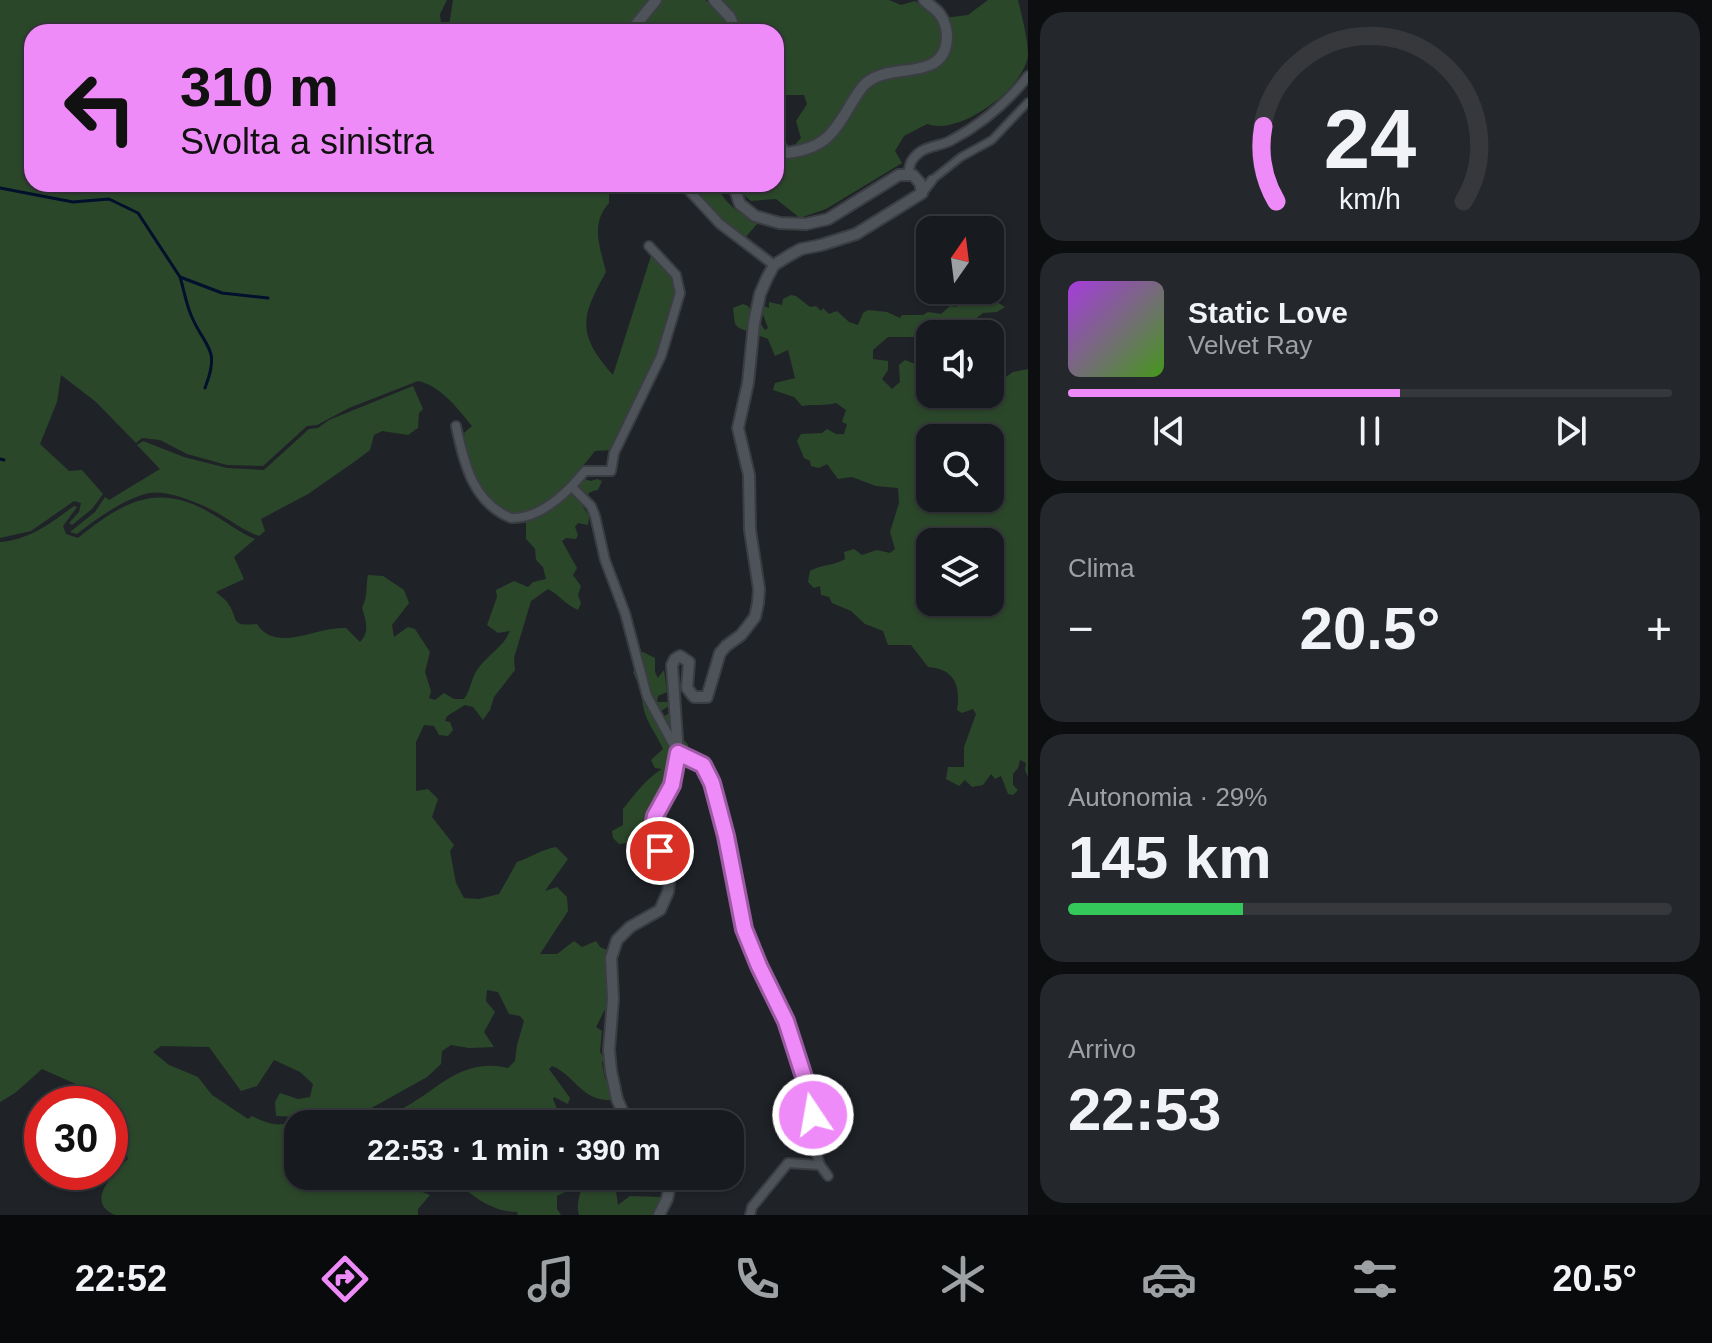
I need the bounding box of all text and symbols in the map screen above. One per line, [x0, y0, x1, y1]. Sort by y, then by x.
text: 310 m [180, 55, 339, 118]
icon: left [48, 56, 152, 160]
text: 24 [1324, 93, 1416, 186]
text: Svolta a sinistra [180, 121, 434, 162]
text: km/h [1339, 183, 1401, 215]
north arrow [916, 216, 1004, 304]
map controls [916, 216, 1004, 616]
text: Static Love [1188, 296, 1348, 329]
button: sound [916, 320, 1004, 408]
text: Velvet Ray [1188, 330, 1312, 360]
icon: previous [1147, 409, 1191, 453]
icon: pause [1348, 409, 1392, 453]
icon: next [1549, 409, 1593, 453]
button: search [916, 424, 1004, 512]
button: layers [916, 528, 1004, 616]
text: Clima [1068, 553, 1134, 583]
text: 20.5° [1300, 595, 1440, 662]
text: − [1068, 604, 1094, 653]
text: + [1646, 604, 1672, 653]
text: Autonomia · 29% [1068, 782, 1267, 812]
pin [626, 817, 694, 885]
text: 145 km [1068, 824, 1272, 891]
icon: arrive [638, 829, 682, 873]
text: Arrivo [1068, 1034, 1136, 1064]
position arrow [771, 1073, 855, 1157]
text: 22:53 [1068, 1076, 1221, 1143]
speed limit sign: 30 [24, 1086, 128, 1190]
text: 22:53 · 1 min · 390 m [367, 1133, 661, 1166]
icon: directions [317, 1251, 373, 1307]
icon: music [523, 1251, 579, 1307]
icon: phone [729, 1251, 785, 1307]
icon: climate [935, 1251, 991, 1307]
icon: car [1141, 1251, 1197, 1307]
icon: filters [1347, 1251, 1403, 1307]
text: 22:52 [75, 1258, 167, 1299]
text: 20.5° [1552, 1258, 1637, 1299]

